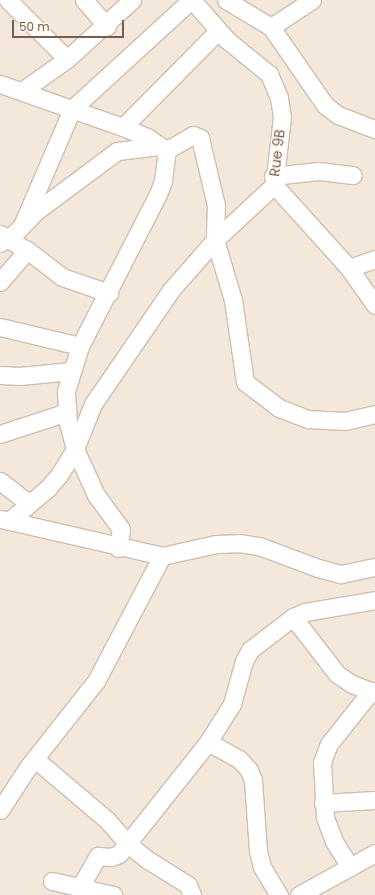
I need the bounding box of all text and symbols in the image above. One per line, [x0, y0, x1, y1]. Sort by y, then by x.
scale bar [14, 12, 126, 38]
text: 50 m [19, 18, 50, 35]
street label: Rue 9B [266, 129, 288, 177]

